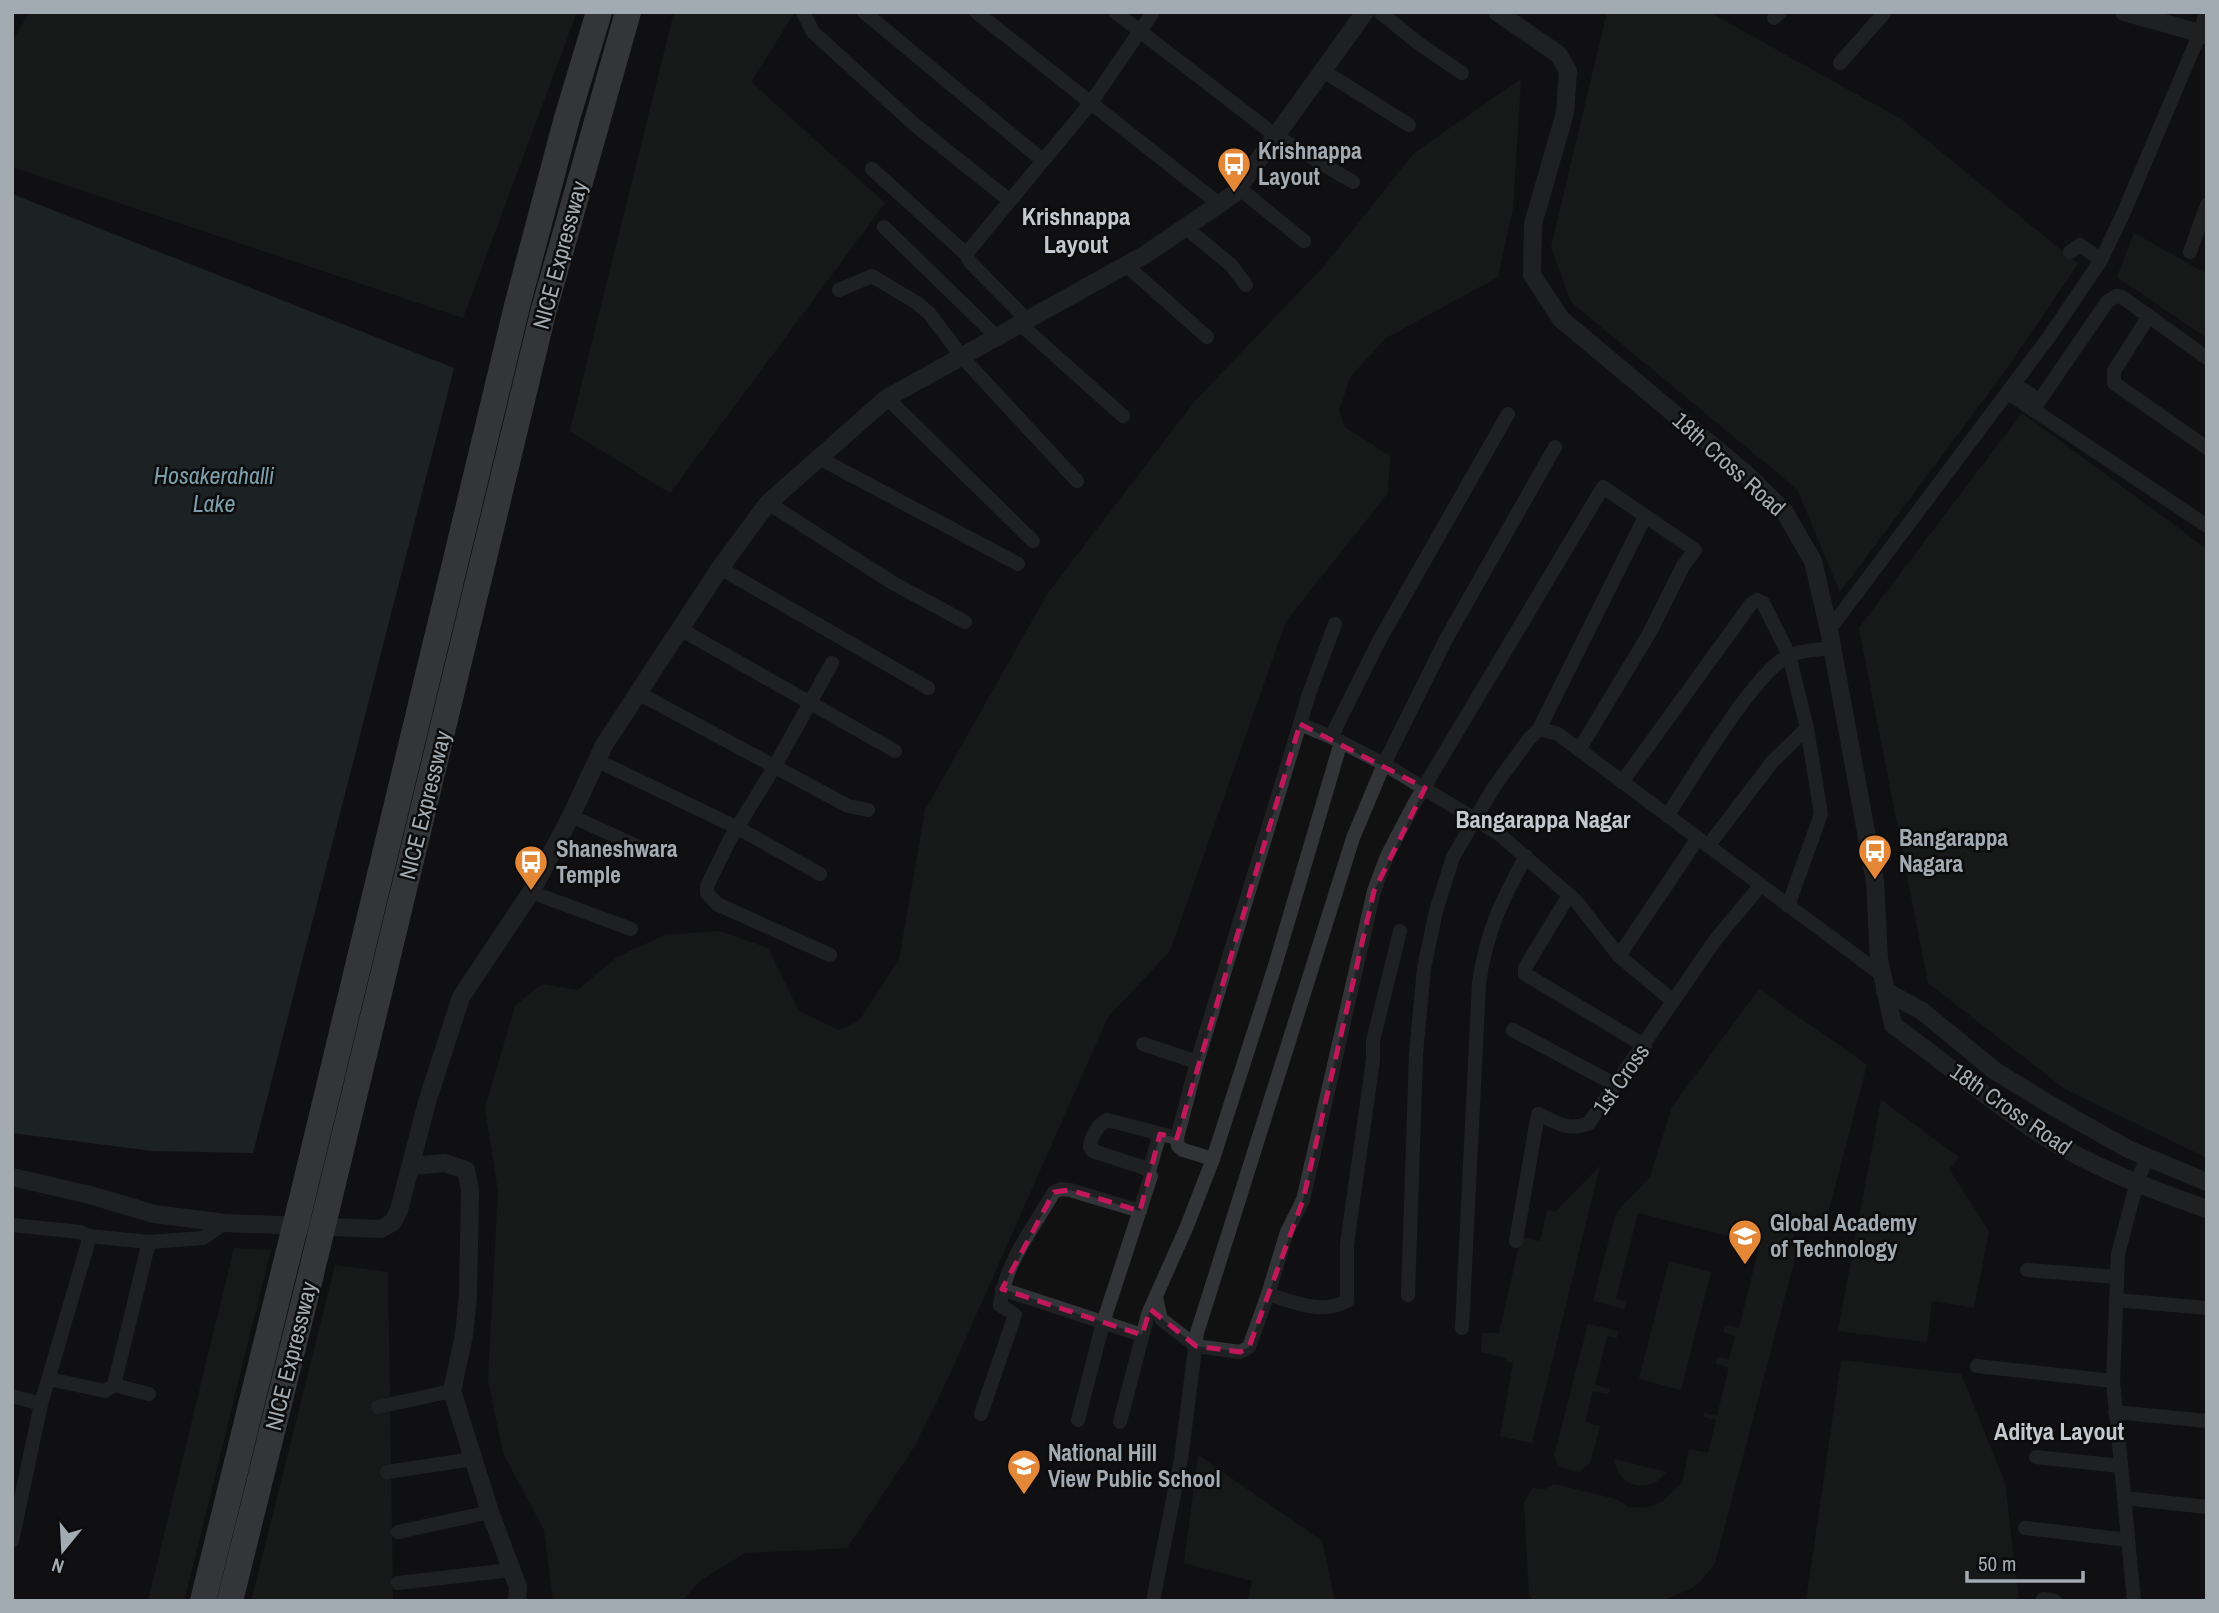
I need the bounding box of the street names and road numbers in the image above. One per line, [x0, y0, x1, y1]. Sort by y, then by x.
street label: NICE Expressway [525, 177, 594, 332]
street label: 18th Cross Road [1666, 405, 1792, 522]
street label: NICE Expressway [391, 727, 458, 882]
street label: 1st Cross [1585, 1037, 1656, 1120]
street label: 18th Cross Road [1944, 1055, 2078, 1162]
street label: NICE Expressway [257, 1278, 324, 1433]

